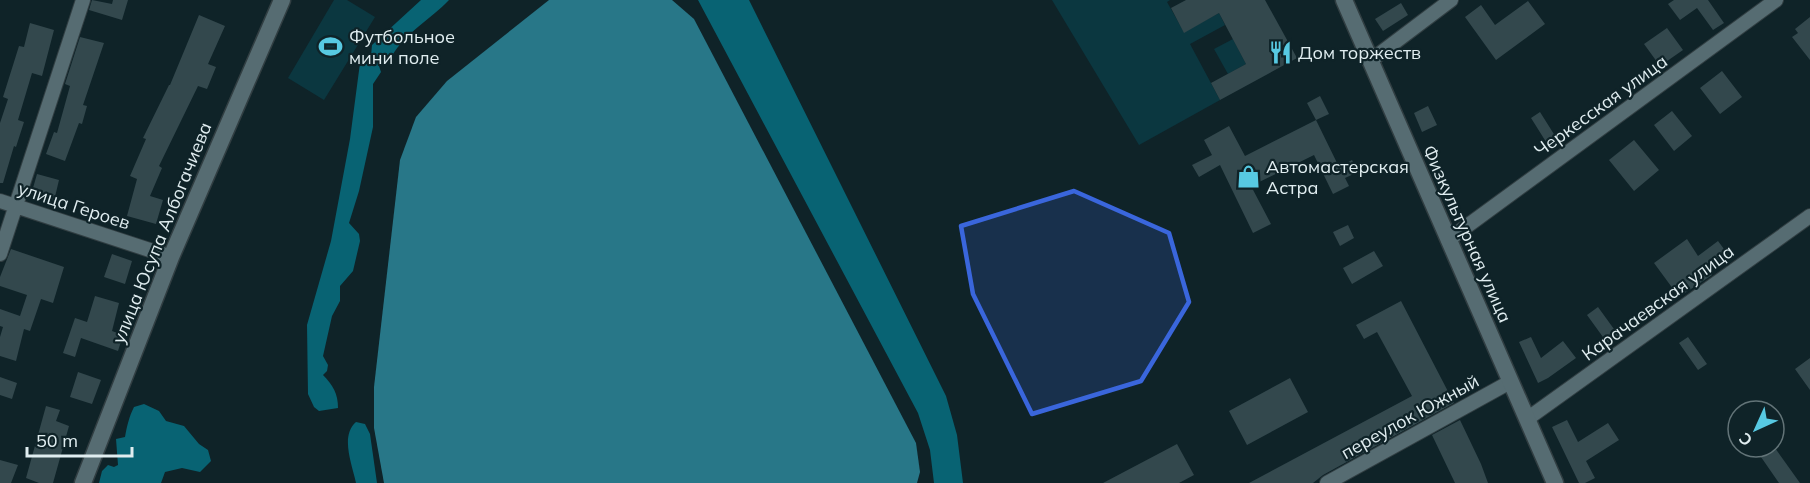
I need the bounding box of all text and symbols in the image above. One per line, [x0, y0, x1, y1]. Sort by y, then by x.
place label: Футбольное мини поле [349, 25, 455, 69]
sports icon: Футбольное мини поле [318, 34, 344, 60]
restaurant icon: Дом торжеств [1267, 40, 1293, 66]
place label: Дом торжеств [1298, 41, 1421, 64]
street label: Черкесская улица [1530, 50, 1672, 162]
street label: улица Юсупа Албогачиева [107, 119, 217, 347]
street label: Физкультурная улица [1418, 141, 1517, 326]
place label: Автомастерская Астра [1266, 155, 1409, 199]
shop icon: Автомастерская Астра [1235, 164, 1261, 190]
street label: улица Героев [15, 177, 133, 234]
street label: Карачаевская улица [1577, 240, 1738, 366]
street label: переулок Южный [1337, 369, 1483, 464]
north arrow [1726, 399, 1786, 459]
scale bar [27, 420, 132, 458]
text: 50 m [36, 429, 78, 452]
text: С [1734, 429, 1756, 451]

